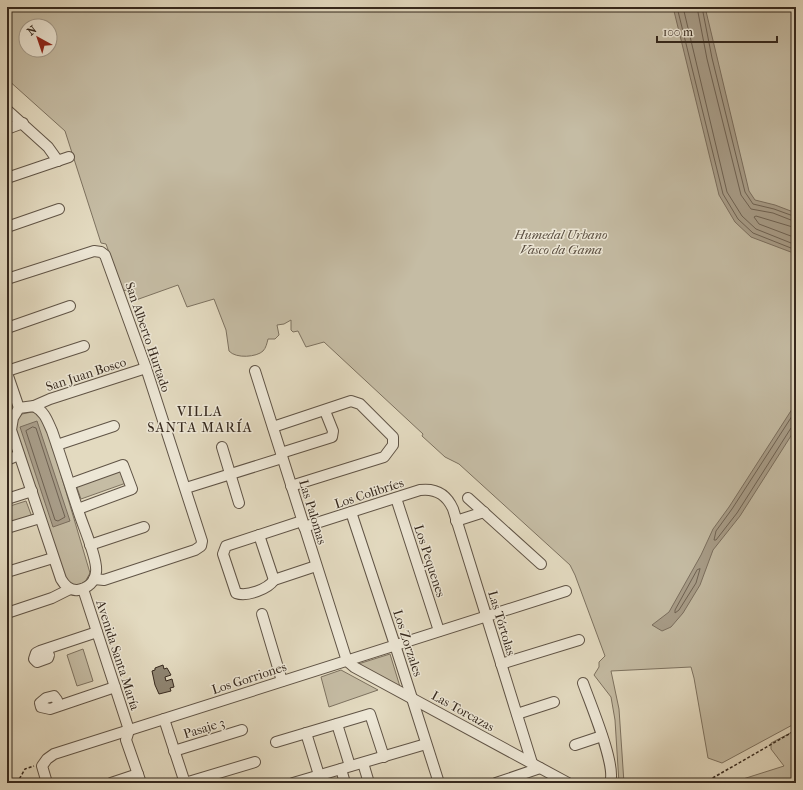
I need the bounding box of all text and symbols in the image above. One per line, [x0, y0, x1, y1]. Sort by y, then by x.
north arrow [18, 18, 58, 58]
scale bar [657, 18, 777, 44]
text: N [25, 23, 40, 38]
text: 100 m [663, 25, 693, 39]
park label: Humedal Urbano Vasco da Gama [514, 227, 608, 257]
street label: San Alberto Hurtado [122, 280, 174, 394]
street label: San Juan Bosco [44, 354, 128, 394]
district label: VILLA SANTA MARÍA [147, 403, 253, 436]
street label: Los Colibríes [332, 475, 406, 511]
street label: Las Palomas [296, 478, 330, 546]
street label: Los Pequenes [411, 523, 449, 599]
street label: Las Tórtolas [485, 589, 519, 657]
street label: Avenida Santa María [93, 597, 143, 713]
street label: Los Zorzales [390, 608, 426, 679]
street label: Los Gorriones [210, 659, 289, 697]
street label: Las Torcazas [429, 688, 497, 734]
street label: Pasaje 3 [182, 715, 226, 741]

